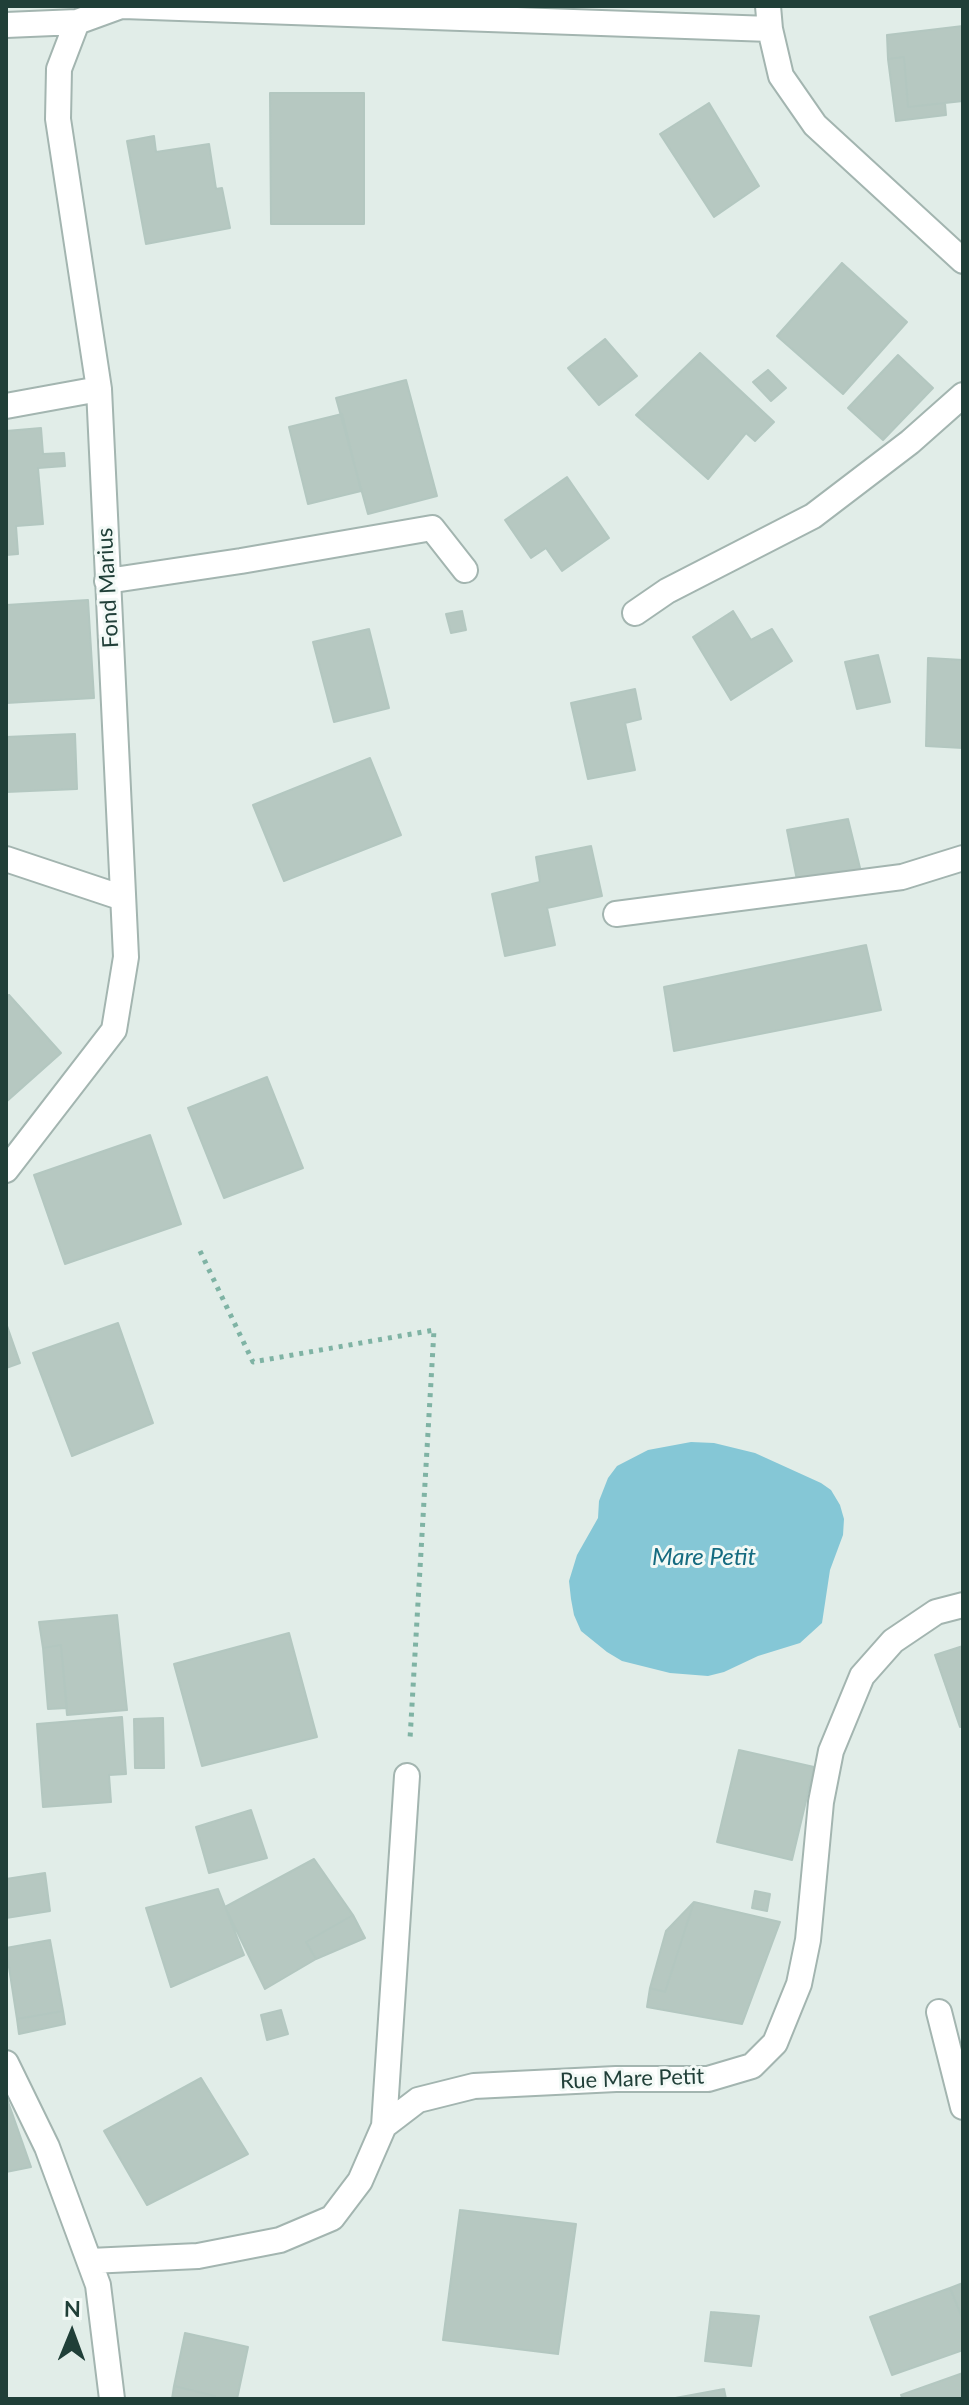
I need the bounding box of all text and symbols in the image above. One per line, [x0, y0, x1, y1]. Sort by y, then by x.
street label: Fond Marius [92, 527, 124, 649]
water label: Mare Petit [652, 1543, 756, 1571]
street label: Rue Mare Petit [559, 2063, 705, 2095]
north arrow [32, 2293, 112, 2373]
text: N [64, 2295, 81, 2322]

